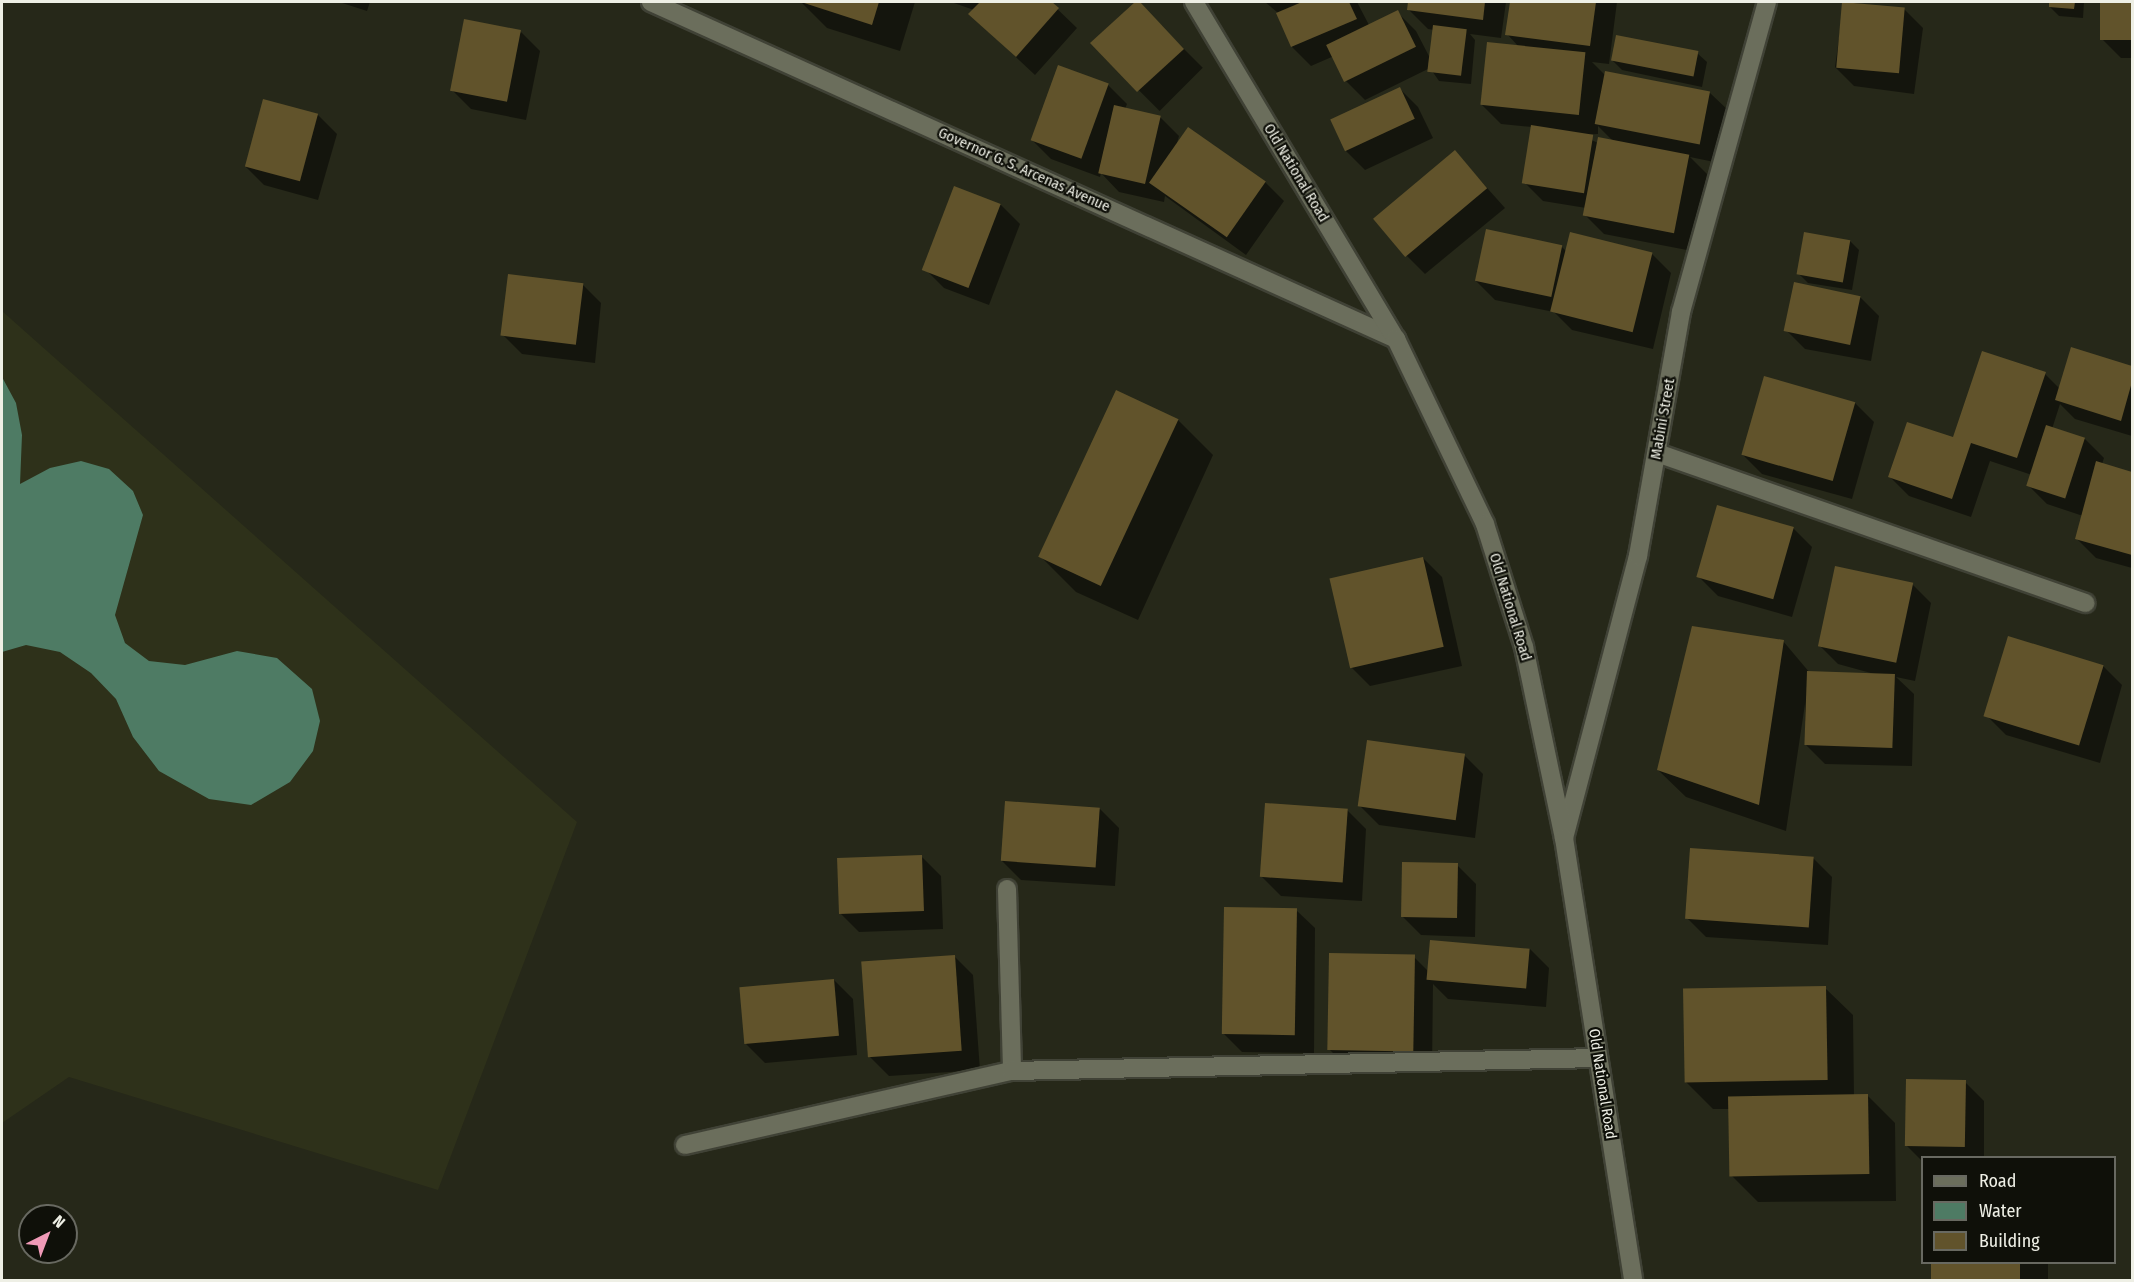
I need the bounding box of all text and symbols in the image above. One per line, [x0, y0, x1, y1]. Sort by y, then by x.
street label: Old National Road [1260, 121, 1332, 225]
street label: Governor G. S. Arcenas Avenue [935, 124, 1113, 216]
street label: Mabini Street [1647, 377, 1679, 461]
street label: Old National Road [1485, 551, 1535, 663]
street label: Old National Road [1584, 1027, 1620, 1141]
legend [1921, 1156, 2116, 1264]
text: Road [1979, 1170, 2016, 1192]
text: Water [1979, 1200, 2022, 1222]
north arrow [18, 1204, 78, 1264]
text: N [49, 1211, 69, 1232]
text: Building [1979, 1230, 2040, 1252]

